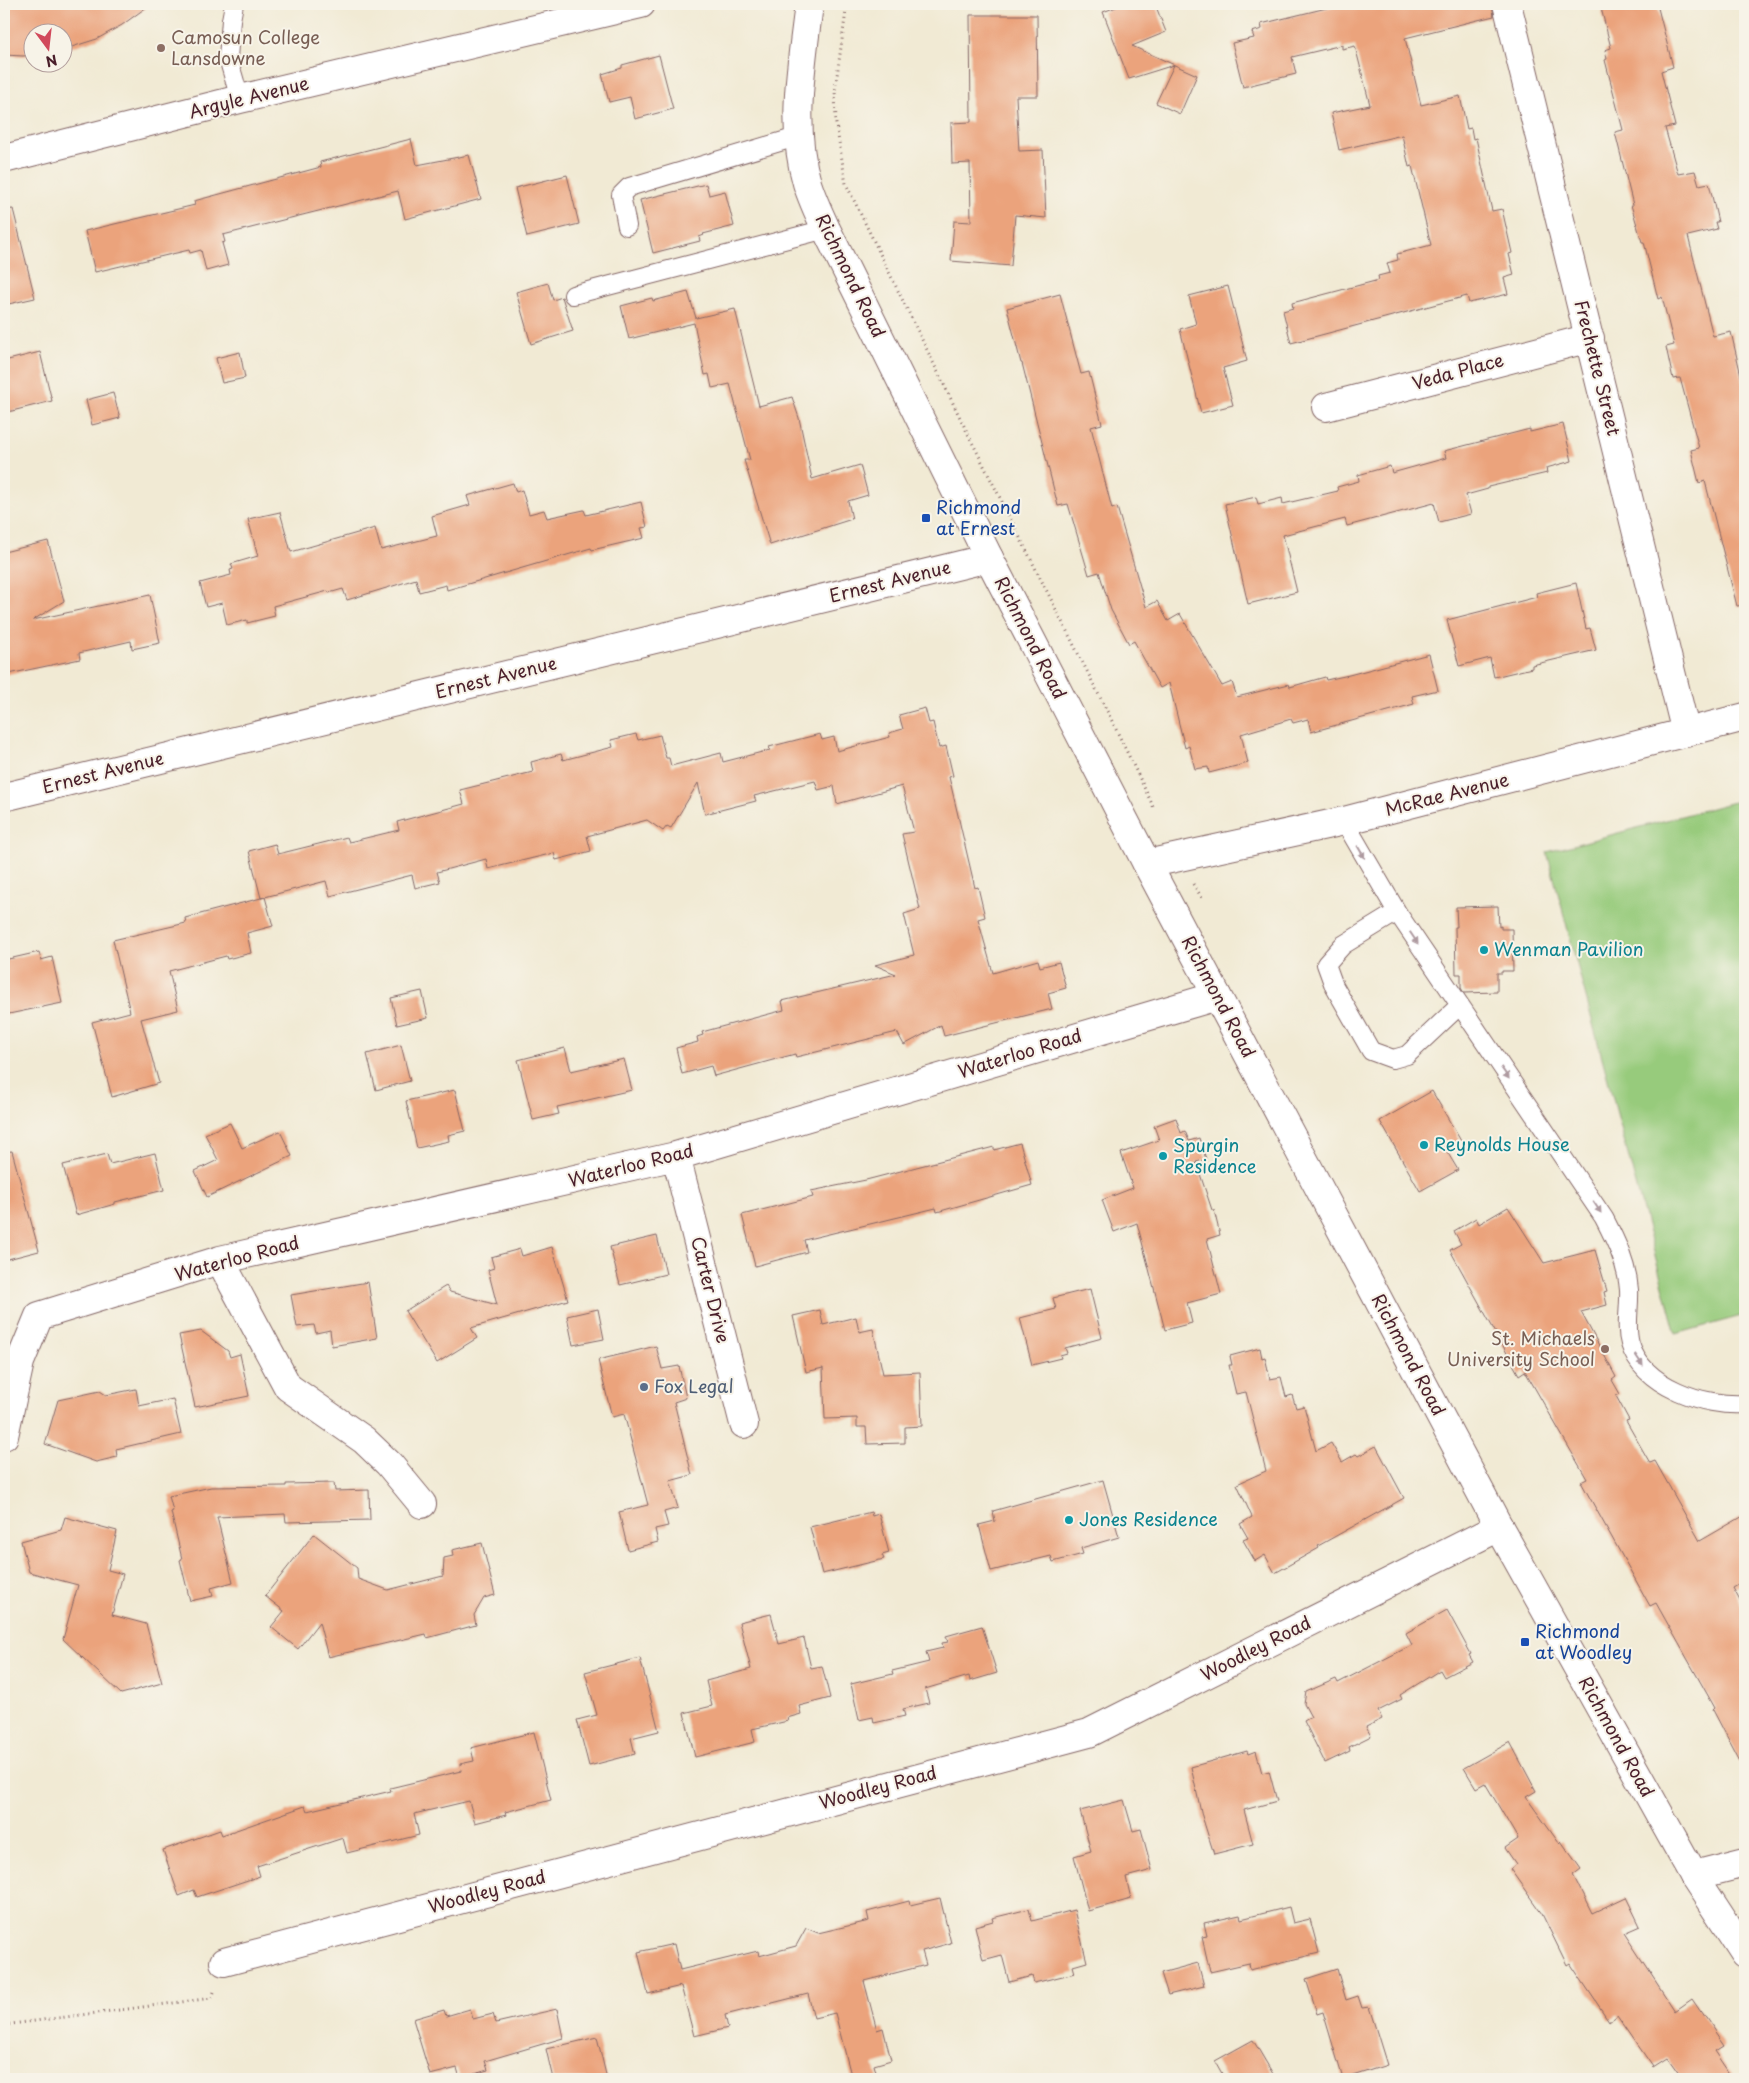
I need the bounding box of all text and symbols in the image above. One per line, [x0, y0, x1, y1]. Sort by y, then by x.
north arrow [22, 22, 72, 72]
place label: Camosun College Lansdowne [171, 23, 320, 71]
marker: Camosun College Lansdowne [155, 42, 167, 54]
text: N [43, 49, 60, 73]
street label: Argyle Avenue [186, 69, 312, 124]
street label: Richmond Road [810, 209, 893, 342]
street label: Frechette Street [1569, 297, 1628, 438]
street label: Veda Place [1409, 345, 1507, 396]
place label: Richmond at Ernest [936, 493, 1021, 541]
marker: Richmond at Ernest [920, 512, 932, 524]
street label: Ernest Avenue [826, 552, 953, 609]
street label: Richmond Road [989, 571, 1074, 703]
street label: Ernest Avenue [432, 648, 559, 705]
street label: Ernest Avenue [39, 743, 166, 800]
street label: McRae Avenue [1382, 765, 1512, 822]
one-way arrow [1357, 845, 1365, 859]
street label: Richmond Road [1176, 930, 1263, 1062]
one-way arrow [1409, 932, 1419, 945]
place label: Wenman Pavilion [1494, 935, 1644, 962]
marker: Wenman Pavilion [1478, 944, 1490, 956]
street label: Waterloo Road [954, 1021, 1085, 1084]
one-way arrow [1500, 1066, 1510, 1080]
place label: Reynolds House [1434, 1130, 1570, 1157]
place label: Spurgin Residence [1173, 1131, 1257, 1179]
street label: Waterloo Road [565, 1136, 696, 1193]
marker: Reynolds House [1418, 1139, 1430, 1151]
marker: Spurgin Residence [1157, 1150, 1169, 1162]
one-way arrow [1592, 1201, 1602, 1214]
street label: Waterloo Road [171, 1228, 302, 1287]
street label: Carter Drive [685, 1233, 738, 1346]
street label: Richmond Road [1366, 1288, 1453, 1420]
place label: St. Michaels University School [1447, 1324, 1595, 1372]
marker: St. Michaels University School [1599, 1343, 1611, 1355]
one-way arrow [1634, 1353, 1644, 1367]
place label: Fox Legal [654, 1372, 734, 1399]
marker: Fox Legal [638, 1381, 650, 1393]
place label: Jones Residence [1079, 1505, 1218, 1532]
marker: Jones Residence [1063, 1514, 1075, 1526]
street label: Woodley Road [1195, 1608, 1315, 1687]
place label: Richmond at Woodley [1535, 1617, 1632, 1665]
marker: Richmond at Woodley [1519, 1636, 1531, 1648]
street label: Richmond Road [1573, 1671, 1662, 1802]
street label: Woodley Road [816, 1758, 939, 1815]
street label: Woodley Road [425, 1862, 548, 1919]

